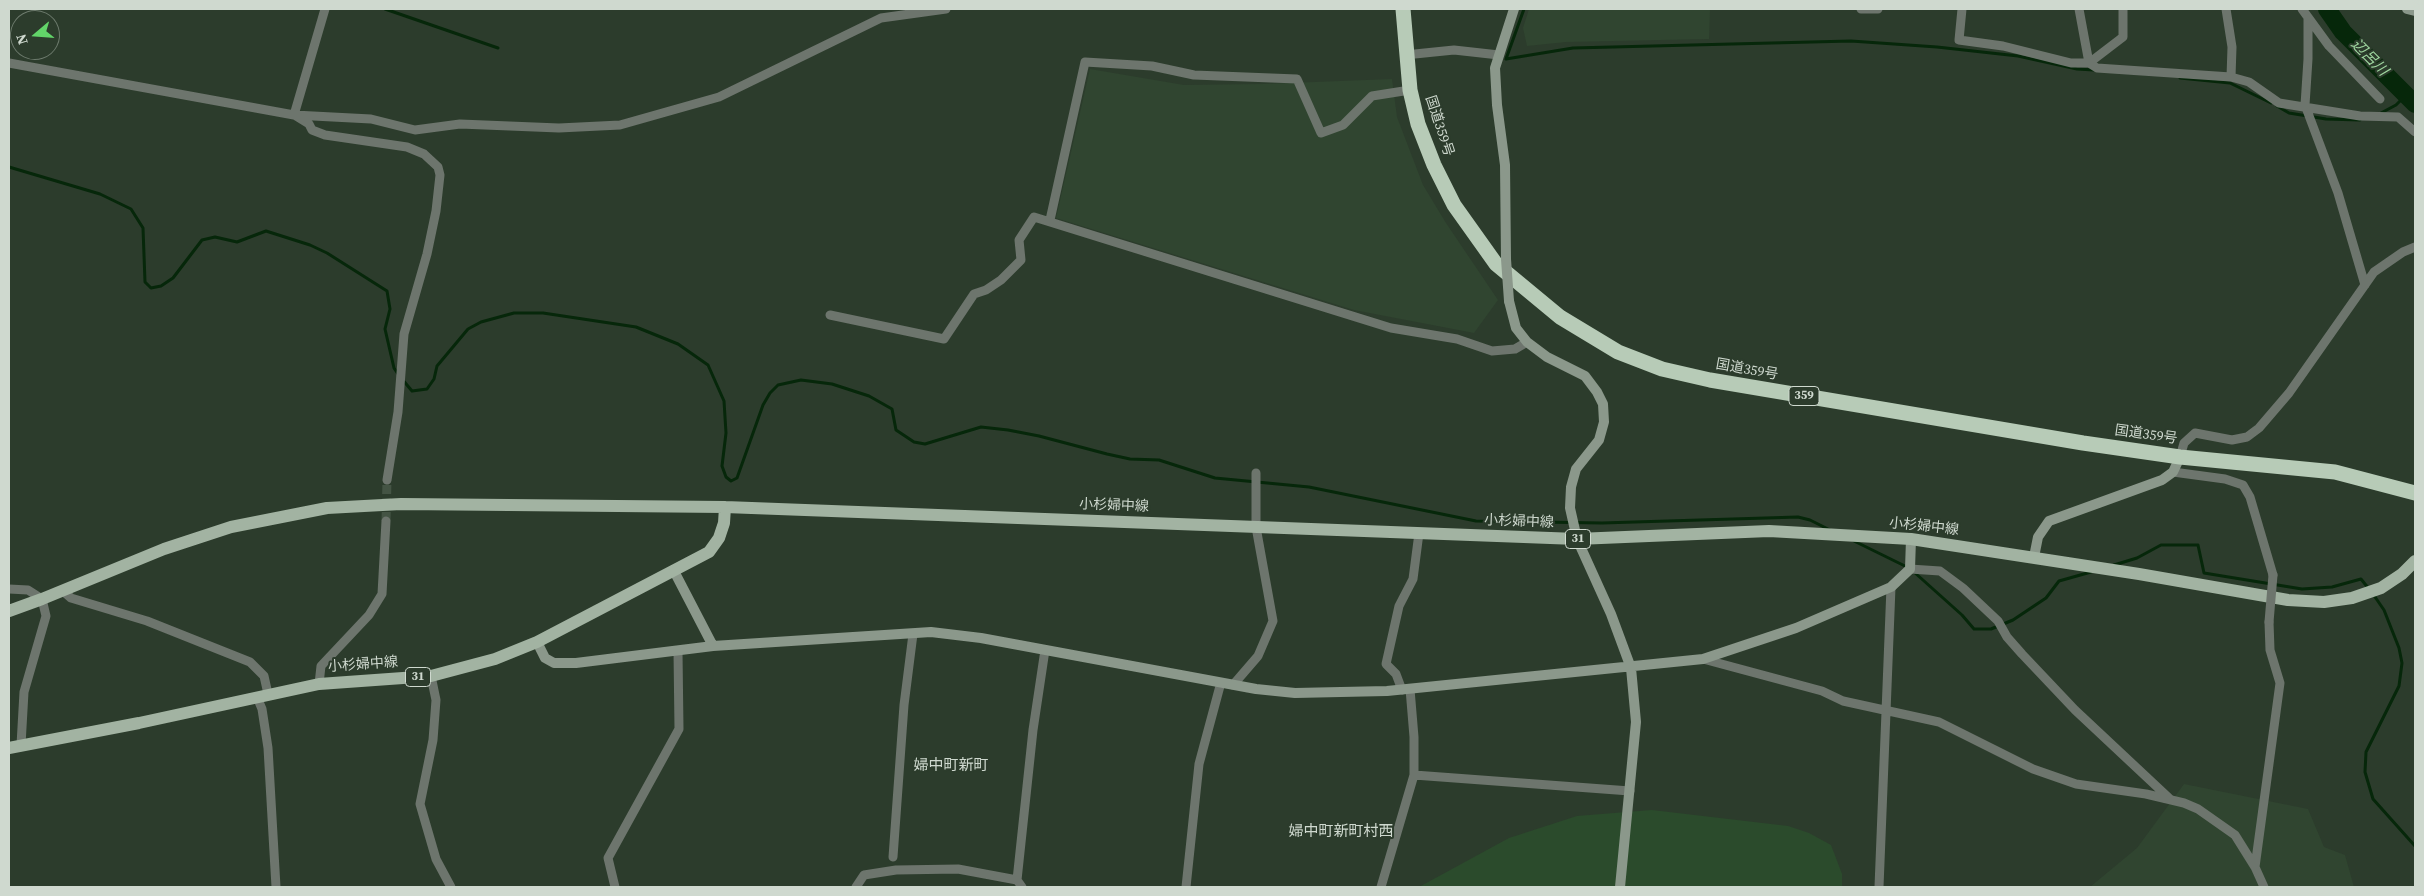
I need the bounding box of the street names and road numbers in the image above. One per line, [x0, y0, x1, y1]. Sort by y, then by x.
street label: 国道359号 [1421, 93, 1457, 159]
street label: 国道359号 [1715, 356, 1779, 384]
road number: 359 [1789, 386, 1819, 406]
street label: 国道359号 [2114, 422, 2178, 448]
street label: 小杉婦中線 [1079, 496, 1149, 516]
street label: 小杉婦中線 [1484, 512, 1554, 532]
street label: 小杉婦中線 [1888, 515, 1960, 539]
road number: 31 [1566, 530, 1590, 548]
street label: 小杉婦中線 [327, 654, 399, 676]
road number: 31 [406, 668, 430, 686]

